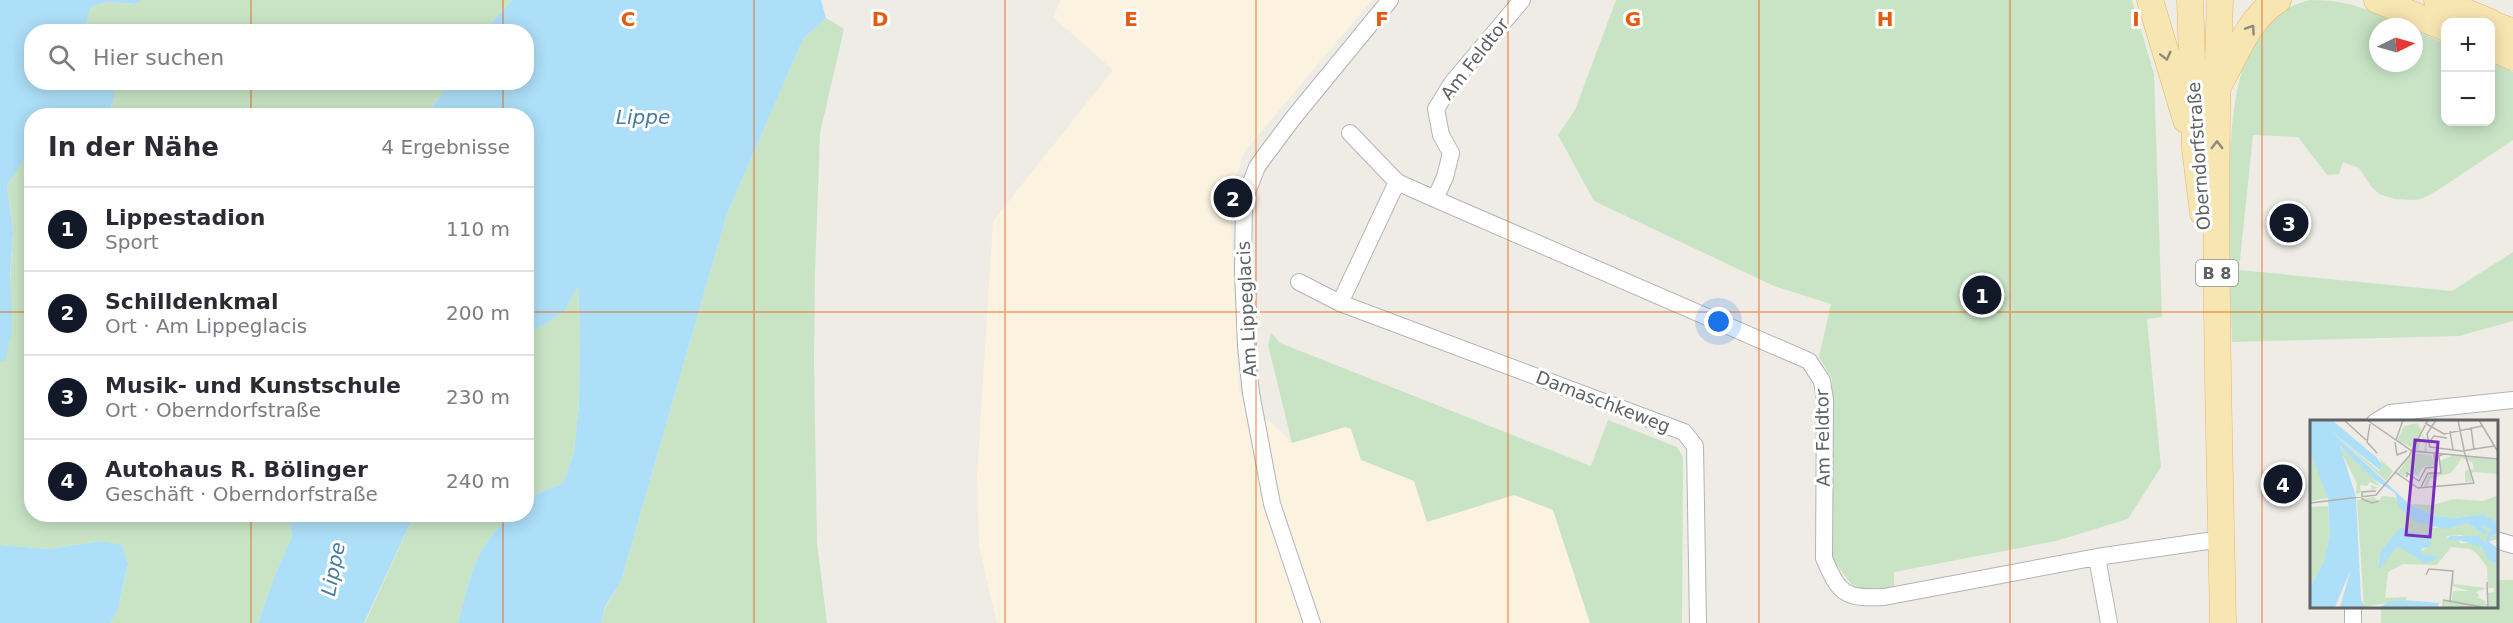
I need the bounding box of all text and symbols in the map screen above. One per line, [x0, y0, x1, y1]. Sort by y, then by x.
text: C [621, 7, 635, 31]
text: D [872, 7, 888, 31]
text: E [1124, 7, 1138, 31]
text: F [1375, 7, 1389, 31]
text: G [1625, 7, 1641, 31]
text: H [1877, 7, 1893, 31]
text: I [2132, 7, 2140, 31]
street label: Am Feldtor [1436, 13, 1513, 104]
north arrow [2369, 18, 2423, 72]
map controls [2441, 18, 2495, 126]
button: + [2441, 18, 2495, 72]
search box [24, 24, 534, 90]
one-way arrow [2244, 25, 2255, 36]
icon: search [45, 41, 78, 74]
text: Hier suchen [93, 45, 224, 70]
one-way arrow [2159, 50, 2171, 61]
button: − [2441, 72, 2495, 126]
street label: Oberndorfstraße [2183, 81, 2214, 231]
water label: Lippe [616, 105, 670, 129]
text: In der Nähe [48, 132, 219, 162]
text: 4 Ergebnisse [381, 135, 510, 159]
one-way arrow [2211, 140, 2223, 149]
pin: 2 [1214, 176, 1252, 220]
pin: 3 [2270, 200, 2308, 246]
text: Lippestadion [105, 205, 266, 230]
text: 1 [61, 217, 74, 241]
text: 110 m [446, 217, 510, 241]
text: Sport [105, 230, 159, 254]
street label: Am Lippeglacis [1232, 240, 1261, 378]
road number: B 8 [2196, 260, 2238, 286]
pin: 1 [1962, 272, 2002, 318]
text: Schilldenkmal [105, 289, 278, 314]
text: 2 [61, 301, 74, 325]
text: 200 m [446, 301, 510, 325]
your location [1704, 307, 1733, 336]
text: Ort · Am Lippeglacis [105, 314, 307, 338]
street label: Damaschkeweg [1533, 366, 1673, 437]
text: Musik- und Kunstschule [105, 373, 401, 398]
text: 3 [61, 385, 74, 409]
text: 230 m [446, 385, 510, 409]
street label: Am Feldtor [1811, 388, 1834, 487]
text: Ort · Oberndorfstraße [105, 398, 321, 422]
inset map [2310, 420, 2498, 608]
text: Autohaus R. Bölinger [105, 457, 368, 482]
pin: 4 [2264, 462, 2302, 506]
text: 4 [61, 469, 74, 493]
text: 240 m [446, 469, 510, 493]
text: Geschäft · Oberndorfstraße [105, 482, 378, 506]
water label: Lippe [316, 540, 350, 598]

